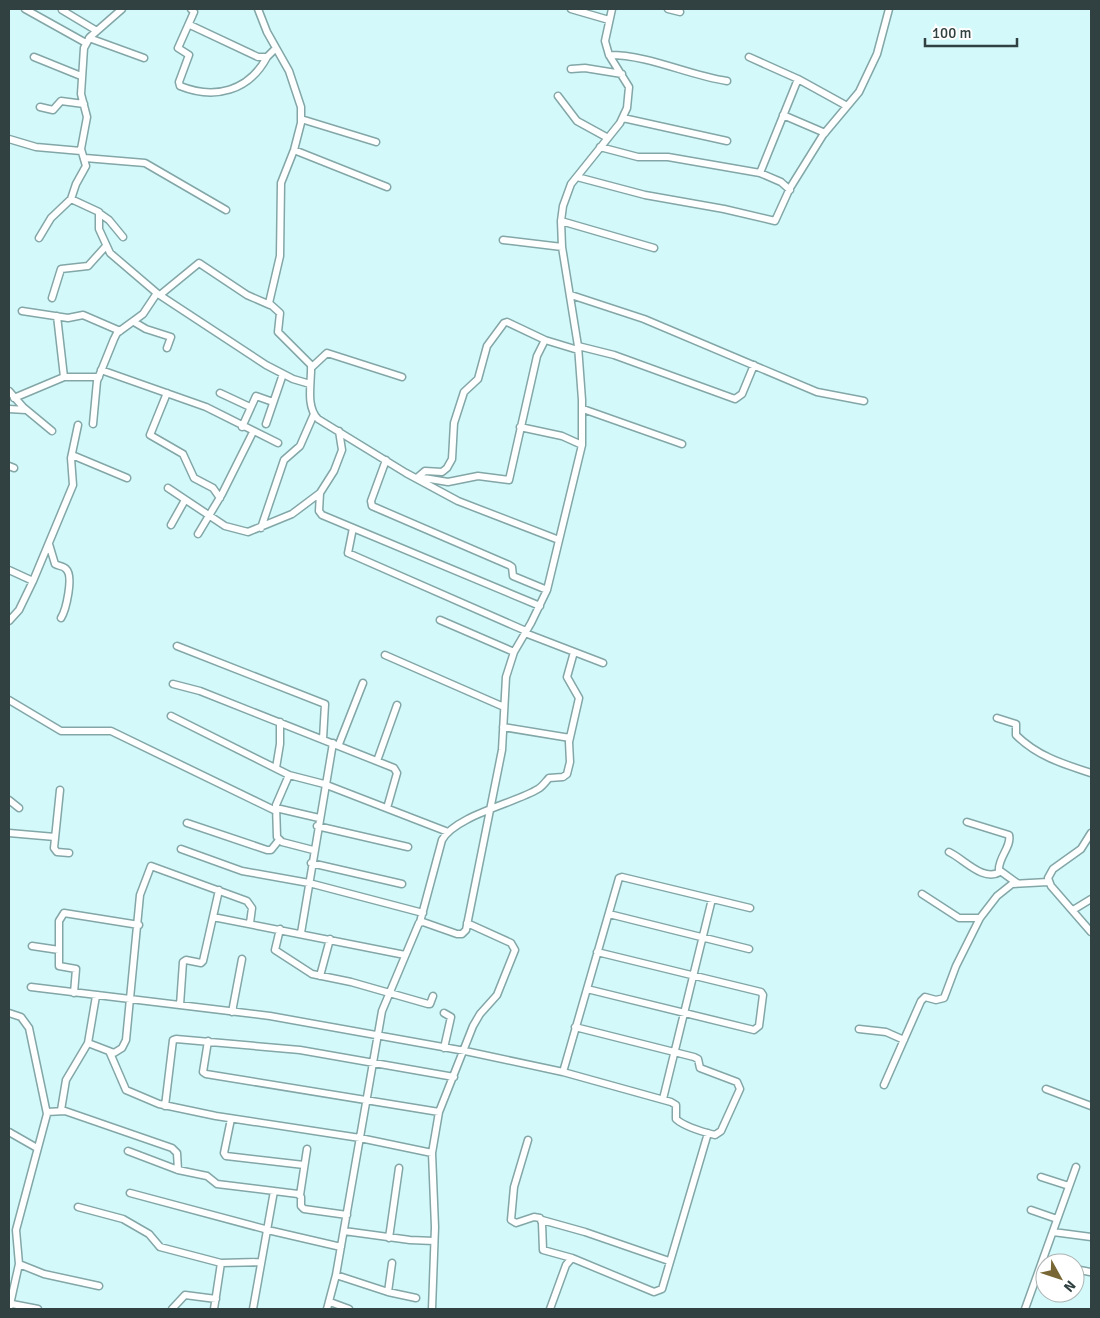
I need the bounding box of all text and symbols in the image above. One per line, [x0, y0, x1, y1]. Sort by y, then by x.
scale bar [925, 15, 1018, 47]
text: 100 m [932, 24, 972, 42]
north arrow [1035, 1253, 1085, 1303]
text: N [1060, 1277, 1079, 1295]

